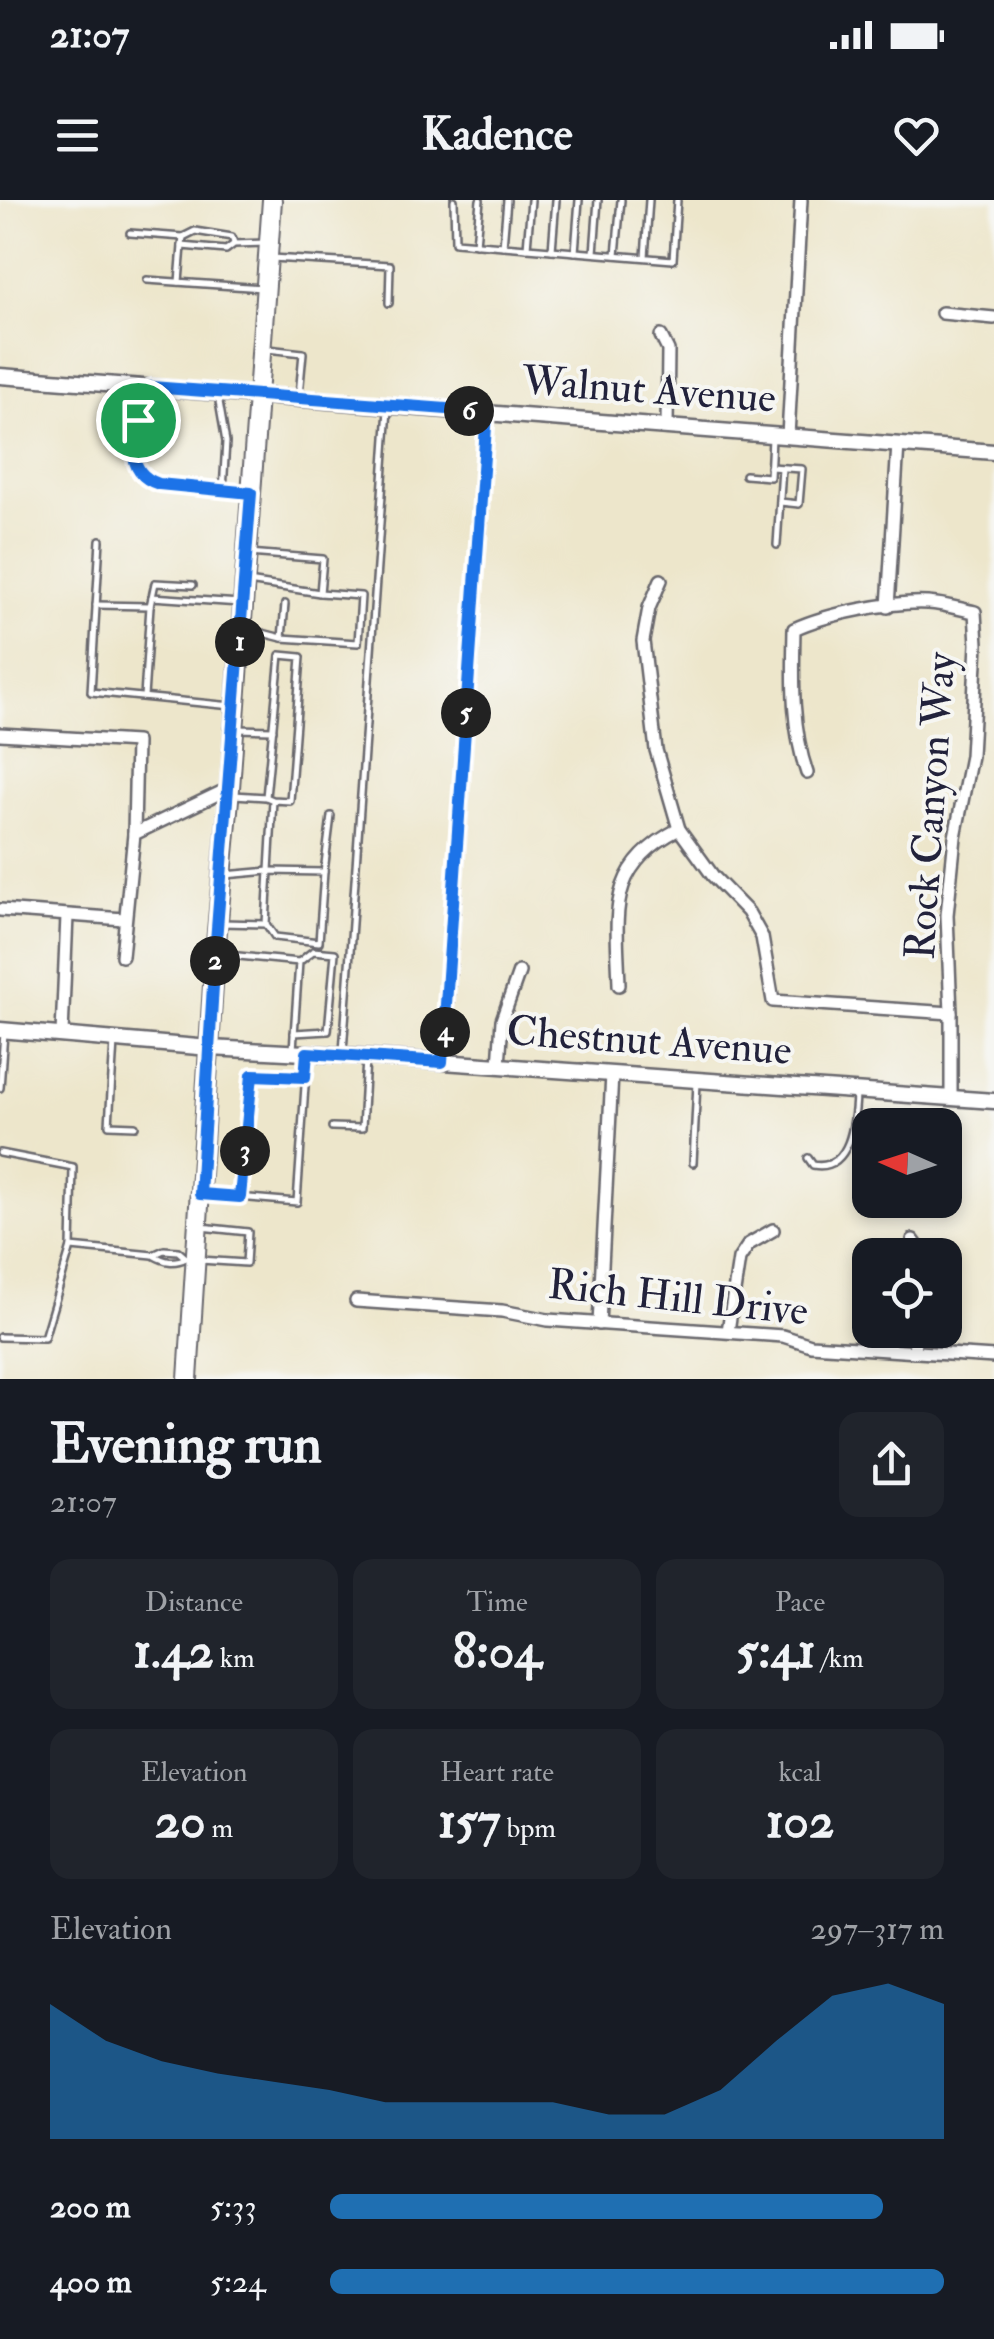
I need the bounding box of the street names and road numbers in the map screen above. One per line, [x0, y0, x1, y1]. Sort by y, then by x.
street label: Walnut Avenue [519, 355, 778, 425]
street label: Rock Canyon Way [894, 650, 968, 961]
street label: Chestnut Avenue [505, 1005, 793, 1077]
street label: Rich Hill Drive [546, 1259, 810, 1337]

